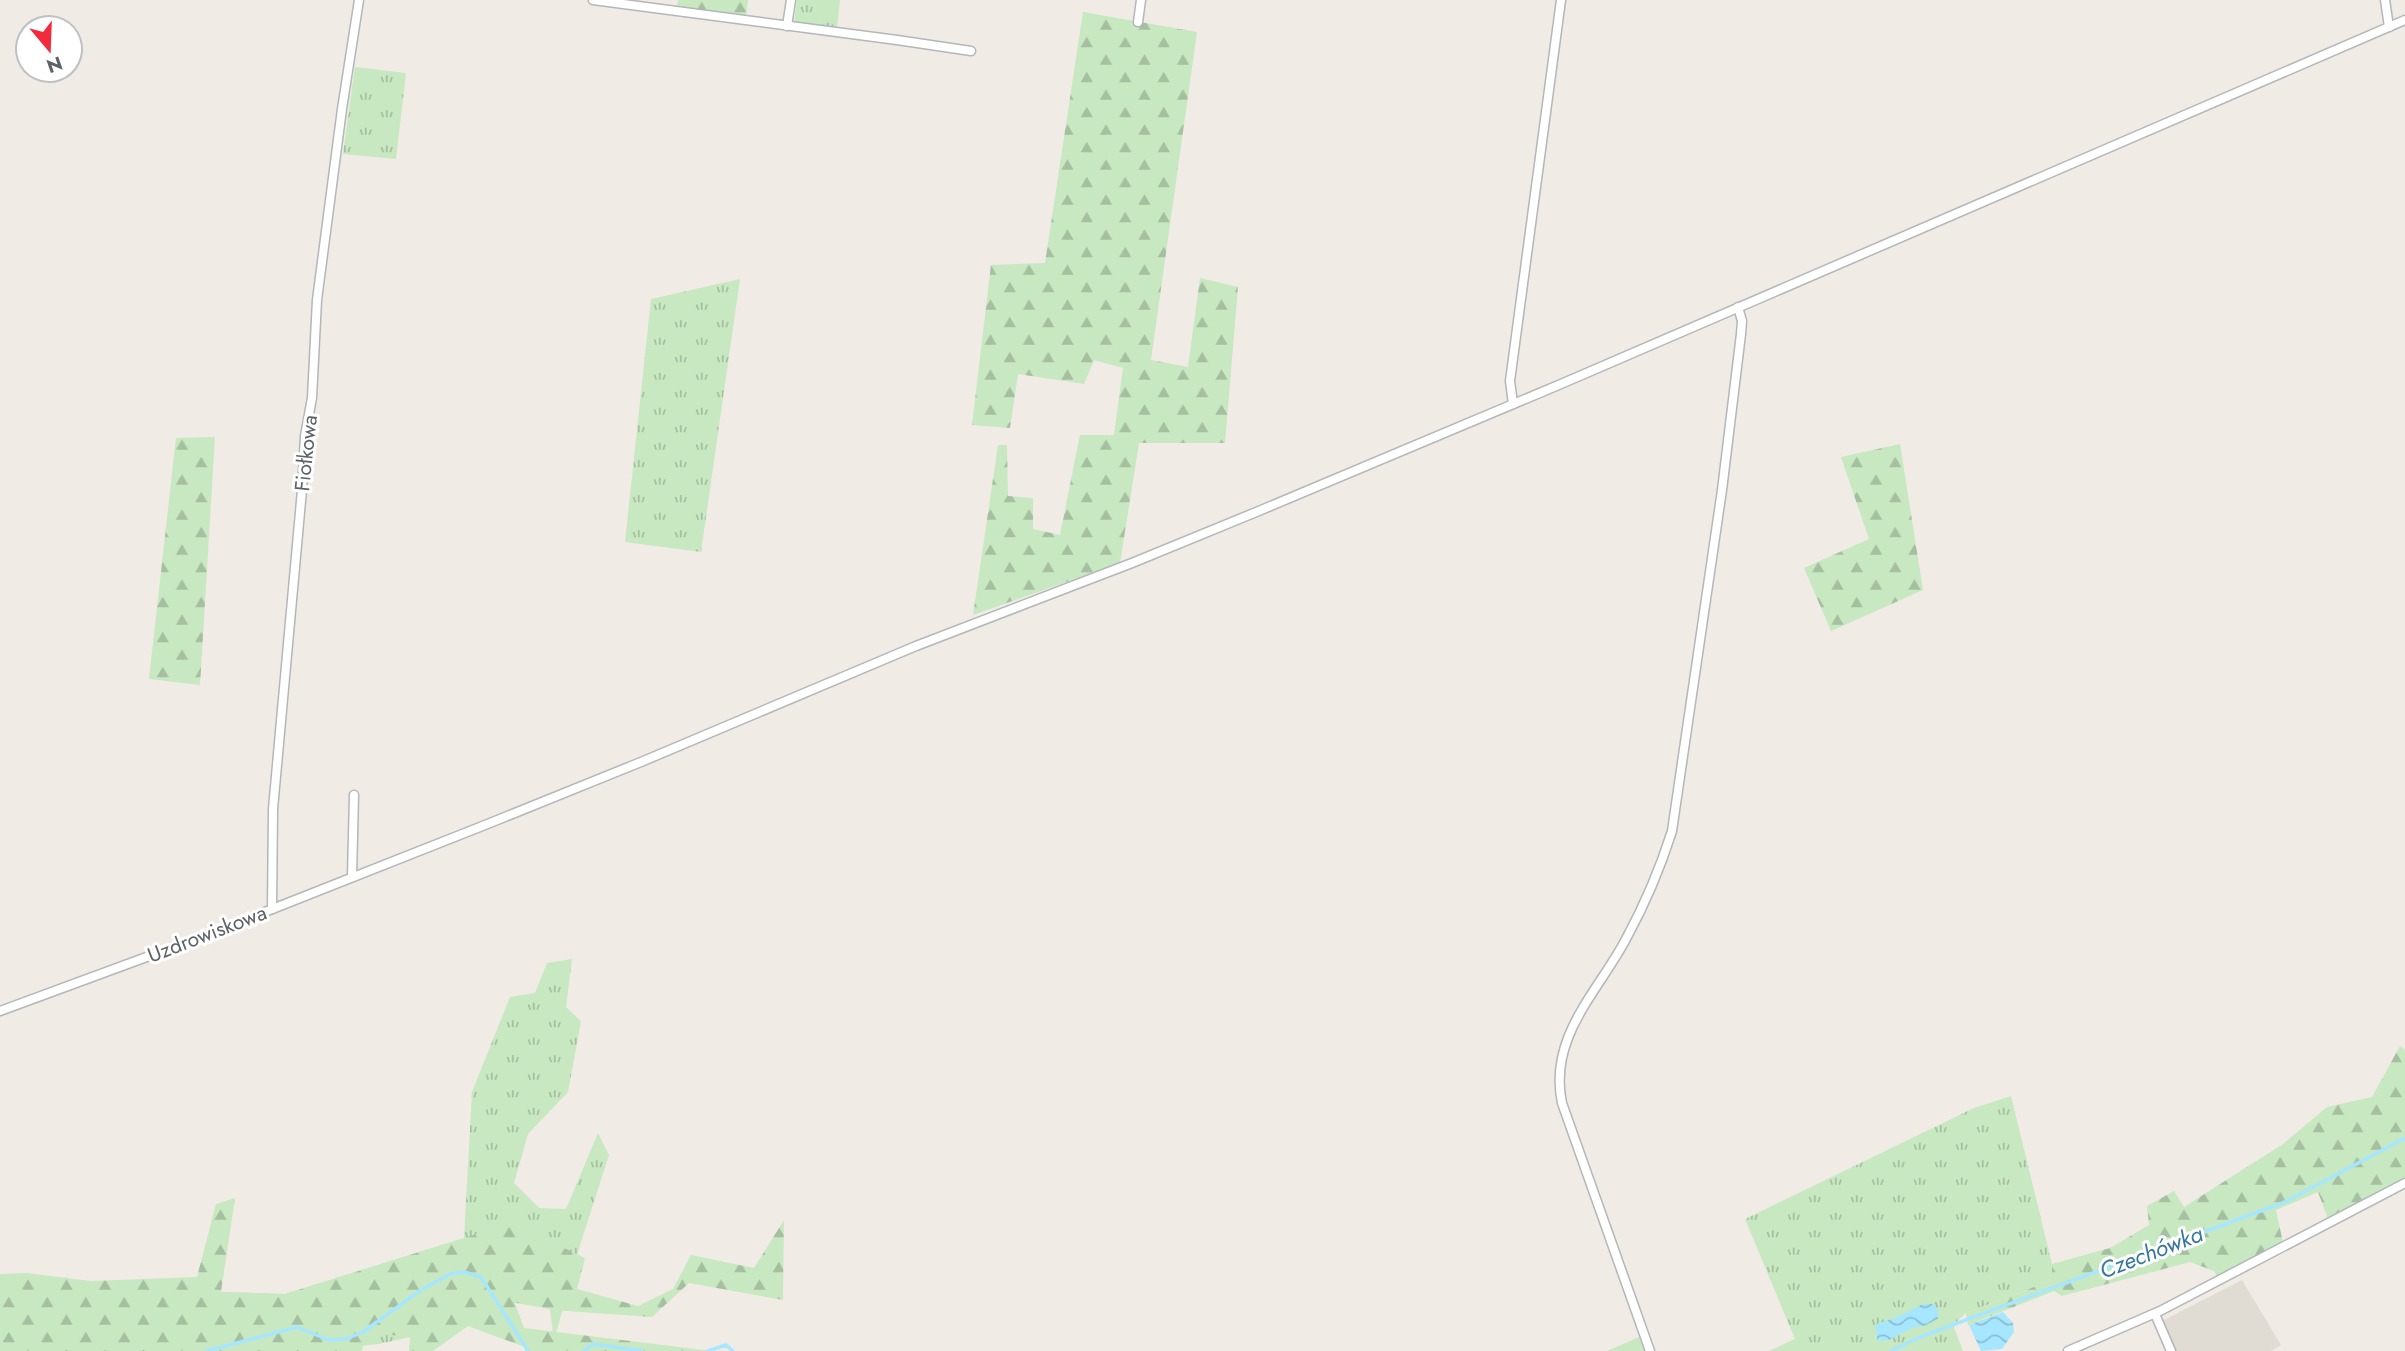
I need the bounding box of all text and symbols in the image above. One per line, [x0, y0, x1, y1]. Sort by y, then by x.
north arrow [14, 14, 84, 84]
text: N [43, 49, 66, 80]
street label: Fiołkowa [287, 413, 325, 493]
street label: Uzdrowiskowa [143, 898, 271, 970]
water label: Czechówka [2094, 1217, 2208, 1287]

